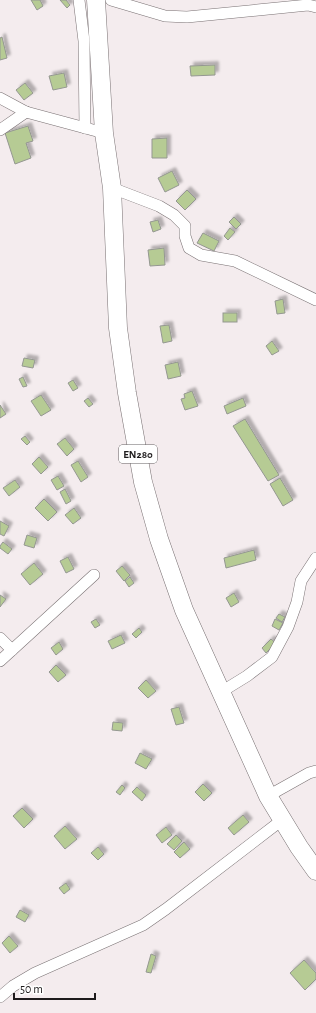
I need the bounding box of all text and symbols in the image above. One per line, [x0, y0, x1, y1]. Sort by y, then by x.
road number: EN280 [119, 445, 157, 463]
scale bar [14, 975, 95, 1001]
text: 50 m [20, 983, 43, 995]

